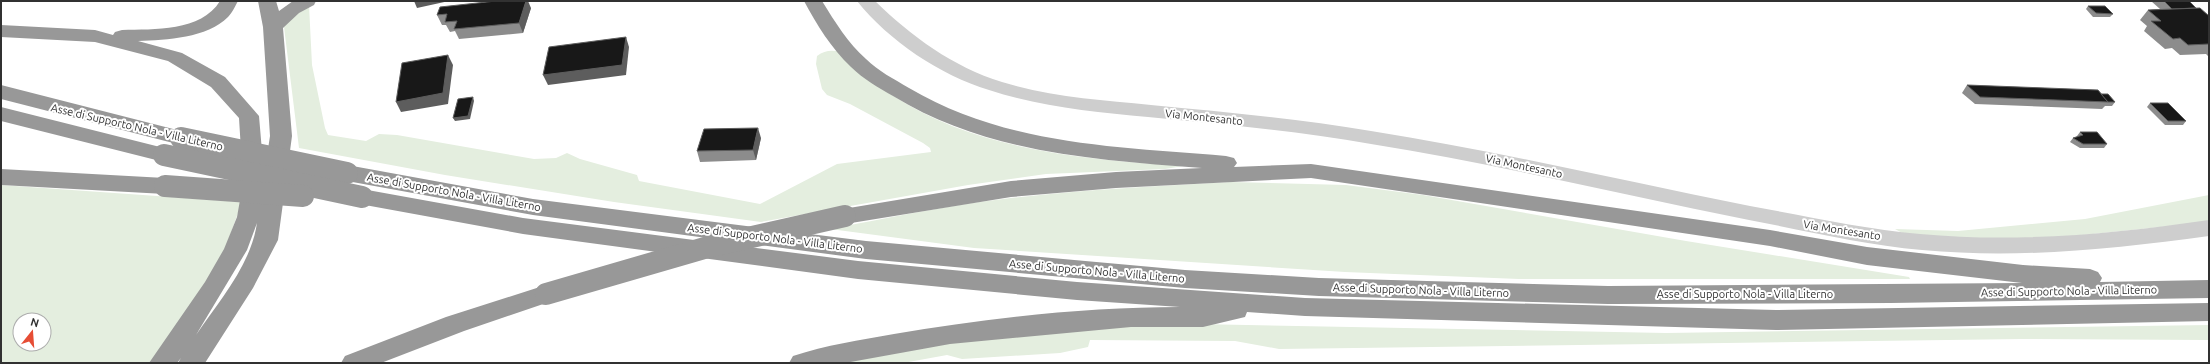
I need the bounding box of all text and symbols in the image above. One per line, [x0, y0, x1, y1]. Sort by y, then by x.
street label: Asse di Supporto Nola - Villa Literno [50, 101, 224, 153]
street label: Via Montesanto [1164, 107, 1244, 127]
street label: Via Montesanto [1484, 152, 1564, 180]
street label: Asse di Supporto Nola - Villa Literno [366, 171, 542, 213]
street label: Via Montesanto [1802, 218, 1882, 242]
street label: Asse di Supporto Nola - Villa Literno [687, 221, 863, 255]
street label: Asse di Supporto Nola - Villa Literno [1009, 257, 1185, 285]
street label: Asse di Supporto Nola - Villa Literno [1333, 281, 1509, 299]
street label: Asse di Supporto Nola - Villa Literno [1981, 283, 2157, 299]
street label: Asse di Supporto Nola - Villa Literno [1657, 288, 1833, 300]
north arrow [12, 312, 52, 352]
text: N [29, 315, 41, 329]

